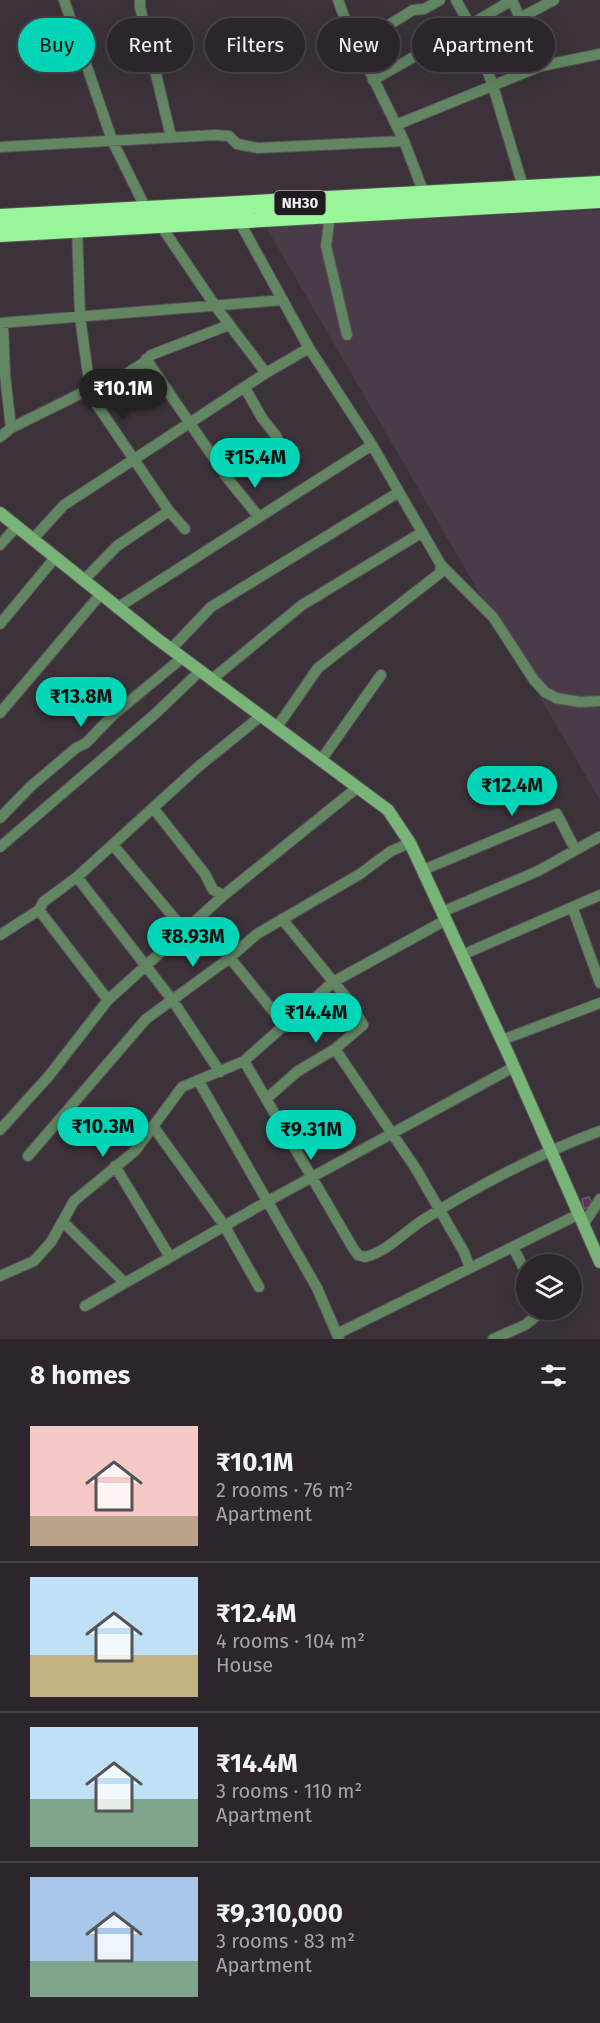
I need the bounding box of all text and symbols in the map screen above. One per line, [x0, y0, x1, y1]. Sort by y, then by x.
chip: Buy [18, 18, 95, 72]
chip: Rent [107, 18, 193, 72]
chip: Filters [205, 18, 305, 72]
chip: New [317, 18, 400, 72]
chip: Apartment [412, 18, 555, 72]
road number: NH30 [274, 191, 326, 215]
pin: ₹10.1M [74, 369, 172, 420]
text: ₹10.1M [93, 376, 153, 400]
pin: ₹15.4M [206, 438, 304, 489]
text: ₹15.4M [224, 445, 286, 469]
pin: ₹13.8M [32, 677, 130, 728]
text: ₹13.8M [50, 684, 112, 708]
pin: ₹12.4M [463, 766, 561, 817]
text: ₹12.4M [481, 773, 543, 797]
pin: ₹8.93M [144, 917, 242, 968]
text: ₹8.93M [161, 924, 225, 948]
pin: ₹14.4M [267, 993, 365, 1044]
text: ₹14.4M [285, 1000, 347, 1024]
pin: ₹10.3M [54, 1107, 152, 1158]
pin: ₹9.31M [262, 1110, 360, 1161]
text: ₹10.3M [71, 1114, 135, 1138]
text: ₹9.31M [280, 1117, 342, 1141]
map controls [516, 1254, 582, 1320]
button: layers [516, 1254, 582, 1320]
icon: filters [537, 1359, 570, 1392]
text: 8 homes [30, 1360, 130, 1391]
text: ₹10.1M [216, 1447, 294, 1478]
icon: home [78, 1450, 150, 1522]
text: 2 rooms · 76 m² [216, 1478, 353, 1502]
text: Apartment [216, 1502, 312, 1526]
text: ₹12.4M [216, 1598, 296, 1629]
icon: home [78, 1601, 150, 1673]
text: 4 rooms · 104 m² [216, 1629, 365, 1653]
text: House [216, 1653, 273, 1677]
text: ₹14.4M [216, 1748, 298, 1779]
icon: home [78, 1751, 150, 1823]
text: 3 rooms · 110 m² [216, 1779, 362, 1803]
text: Apartment [216, 1803, 312, 1827]
text: ₹9,310,000 [216, 1898, 343, 1929]
icon: home [78, 1901, 150, 1973]
text: 3 rooms · 83 m² [216, 1929, 355, 1953]
text: Apartment [216, 1953, 312, 1977]

